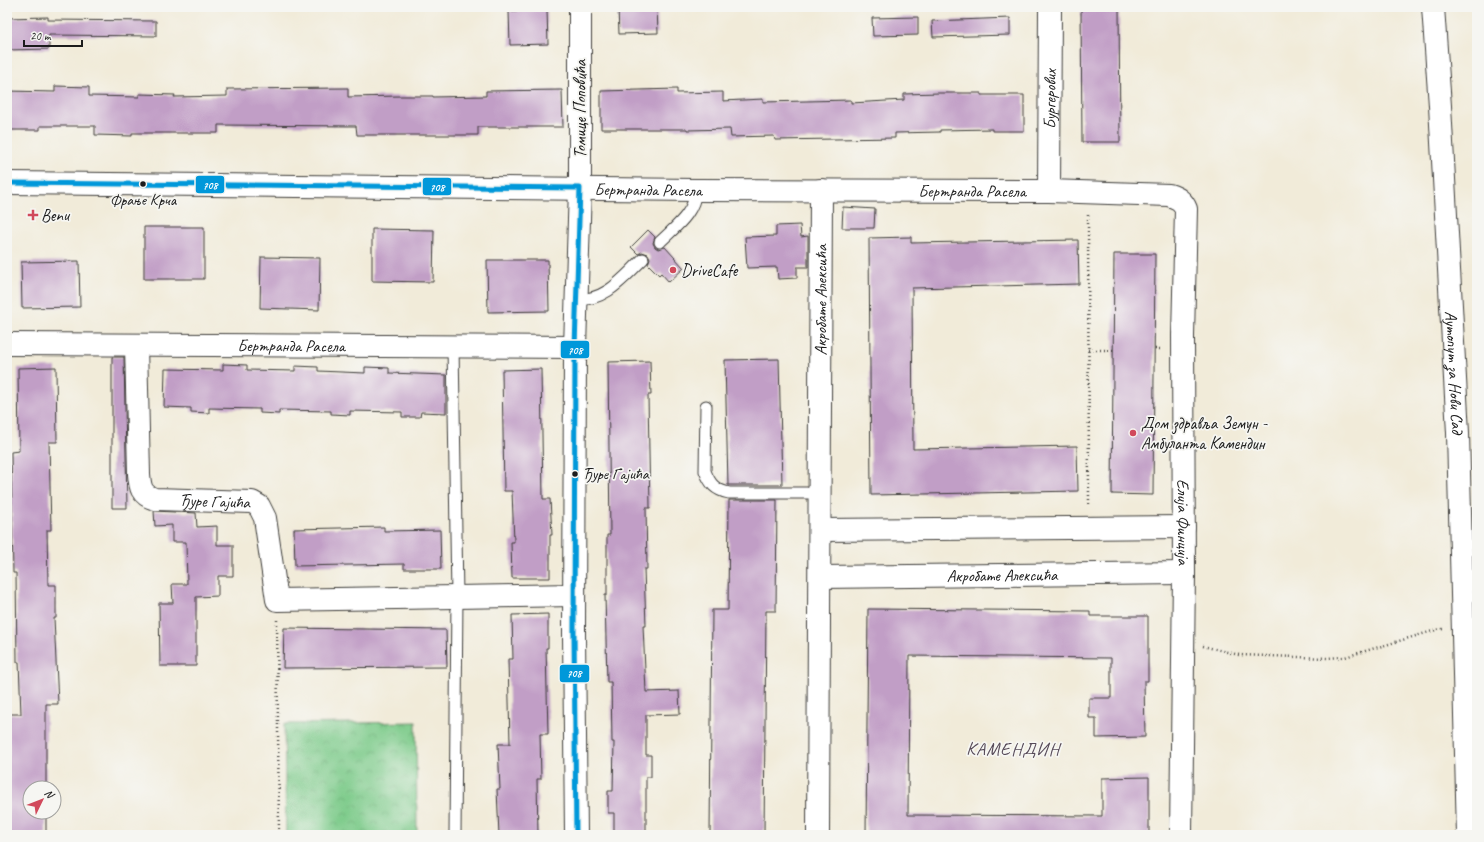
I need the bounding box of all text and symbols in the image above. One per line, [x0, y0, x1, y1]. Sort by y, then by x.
scale bar [24, 22, 82, 48]
text: 20 m [30, 28, 52, 44]
street label: Томице Поповића [570, 58, 591, 158]
street label: Бургерових [1039, 68, 1060, 129]
line badge: 708 [195, 175, 225, 194]
line badge: 708 [422, 177, 452, 196]
text: 708 [203, 178, 219, 192]
street label: Бертранда Расела [594, 178, 704, 201]
marker: Фрање Крча [138, 179, 148, 189]
text: 708 [430, 180, 446, 194]
street label: Бертранда Расела [918, 180, 1028, 201]
place label: Фрање Крча [110, 190, 178, 210]
place label: Benu [41, 205, 71, 226]
marker: Benu [28, 210, 38, 220]
street label: Акробате Алексића [810, 243, 831, 355]
place label: DriveCafe [681, 260, 739, 281]
marker: DriveCafe [668, 265, 678, 275]
street label: Аутопут за Нови Сад [1441, 310, 1469, 437]
street label: Бертранда Расела [237, 335, 347, 356]
line badge: 708 [560, 340, 590, 359]
text: 708 [568, 343, 584, 357]
place label: Дом здравља Земун - Амбуланта Камендин [1141, 413, 1269, 454]
marker: Дом здравља Земун - Амбуланта Камендин [1128, 428, 1138, 438]
place label: Ђуре Гајића [582, 464, 650, 484]
marker: Ђуре Гајића [570, 469, 580, 479]
street label: Елија Финција [1173, 479, 1194, 566]
street label: Ђуре Гајића [179, 489, 252, 512]
street label: Акробате Алексића [947, 564, 1059, 586]
line badge: 708 [559, 664, 590, 683]
text: 708 [567, 666, 583, 680]
district label: КАМЕНДИН [966, 738, 1062, 760]
north arrow [22, 780, 62, 820]
text: N [42, 786, 58, 802]

